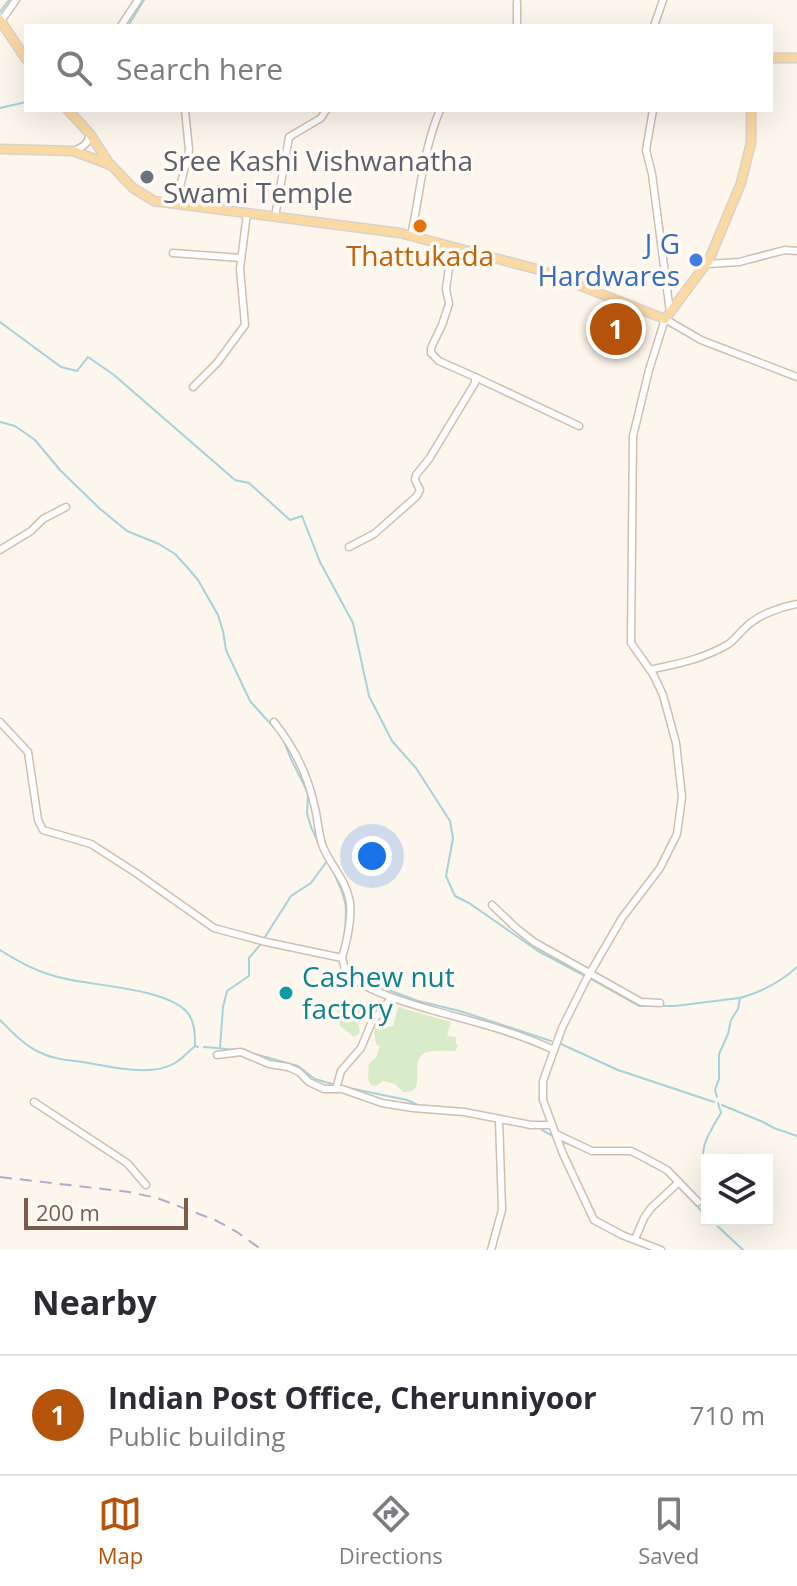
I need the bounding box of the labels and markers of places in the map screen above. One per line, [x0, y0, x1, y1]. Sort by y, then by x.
place label: Sree Kashi Vishwanatha Swami Temple [163, 141, 473, 211]
marker: Sree Kashi Vishwanatha Swami Temple [138, 168, 156, 186]
marker: Thattukada [411, 217, 429, 235]
place label: J G Hardwares [537, 224, 680, 294]
place label: Thattukada [346, 236, 494, 274]
marker: J G Hardwares [687, 251, 705, 269]
pin: 1 [590, 299, 642, 359]
place label: Cashew nut factory [302, 957, 455, 1027]
marker: Cashew nut factory [277, 984, 295, 1002]

